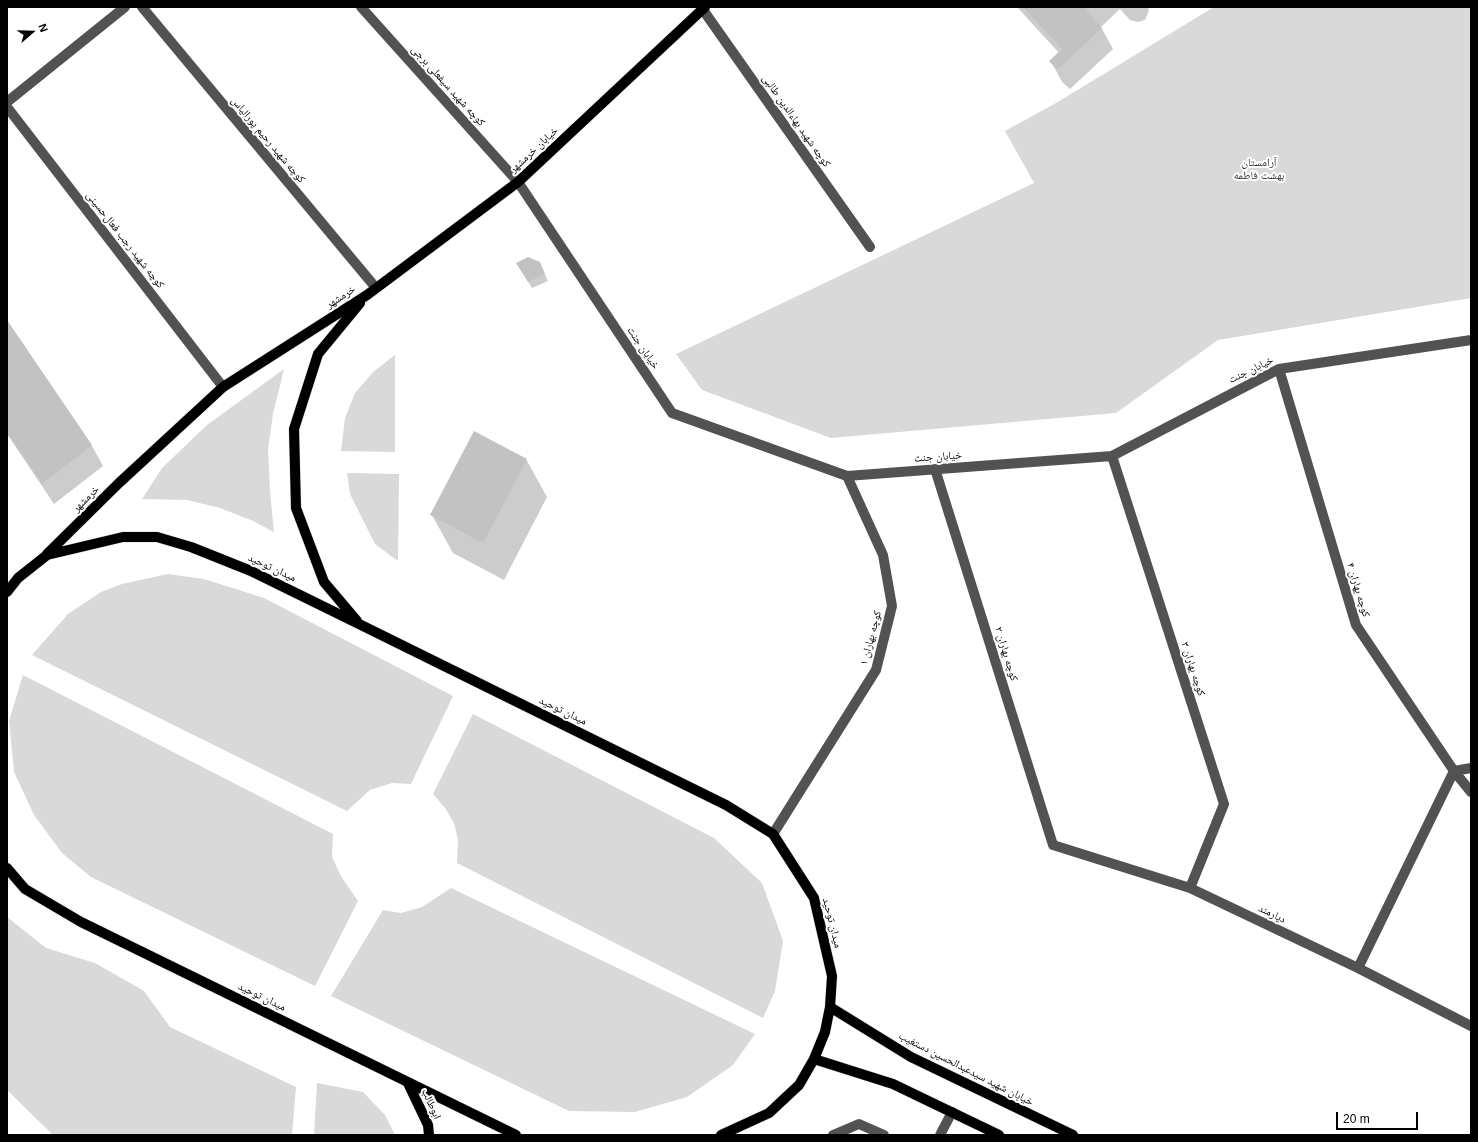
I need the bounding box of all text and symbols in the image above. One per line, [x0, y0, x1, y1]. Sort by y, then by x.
north arrow [12, 12, 52, 52]
text: N [36, 22, 50, 34]
street label: کوچه شهید سیفعلی برجی [408, 43, 488, 129]
street label: کوچه شهید بهاءالدین طالبی [759, 72, 833, 170]
street label: کوچه شهید رحیم پورالیاس [228, 94, 308, 186]
street label: خیابان خرمشهر [507, 124, 561, 176]
park label: آرامستان بهشت فاطمه [1234, 156, 1284, 182]
street label: کوچه شهید رجب فعال‌حسینی [83, 189, 167, 291]
street label: خرمشهر [324, 283, 358, 311]
street label: خیابان جنت [624, 324, 662, 372]
street label: خیابان جنت [1226, 353, 1276, 387]
street label: خیابان جنت [913, 449, 963, 465]
street label: خرمشهر [70, 483, 102, 515]
street label: میدان توحید [246, 551, 298, 585]
street label: کوچه بهاران ۴ [1343, 561, 1373, 619]
street label: کوچه بهاران ۱ [857, 609, 885, 667]
street label: کوچه بهاران ۲ [991, 625, 1021, 683]
street label: کوچه بهاران ۳ [1178, 640, 1208, 698]
street label: میدان توحید [537, 694, 589, 728]
street label: میدان توحید [819, 896, 845, 950]
street label: دیارمند [1256, 902, 1288, 926]
street label: میدان توحید [236, 980, 288, 1014]
street label: خیابان شهید سیدعبدالحسین دستغیب [896, 1029, 1036, 1109]
street label: ابوطالب [418, 1087, 444, 1121]
scale bar [1338, 1104, 1420, 1130]
text: 20 m [1343, 1112, 1370, 1126]

